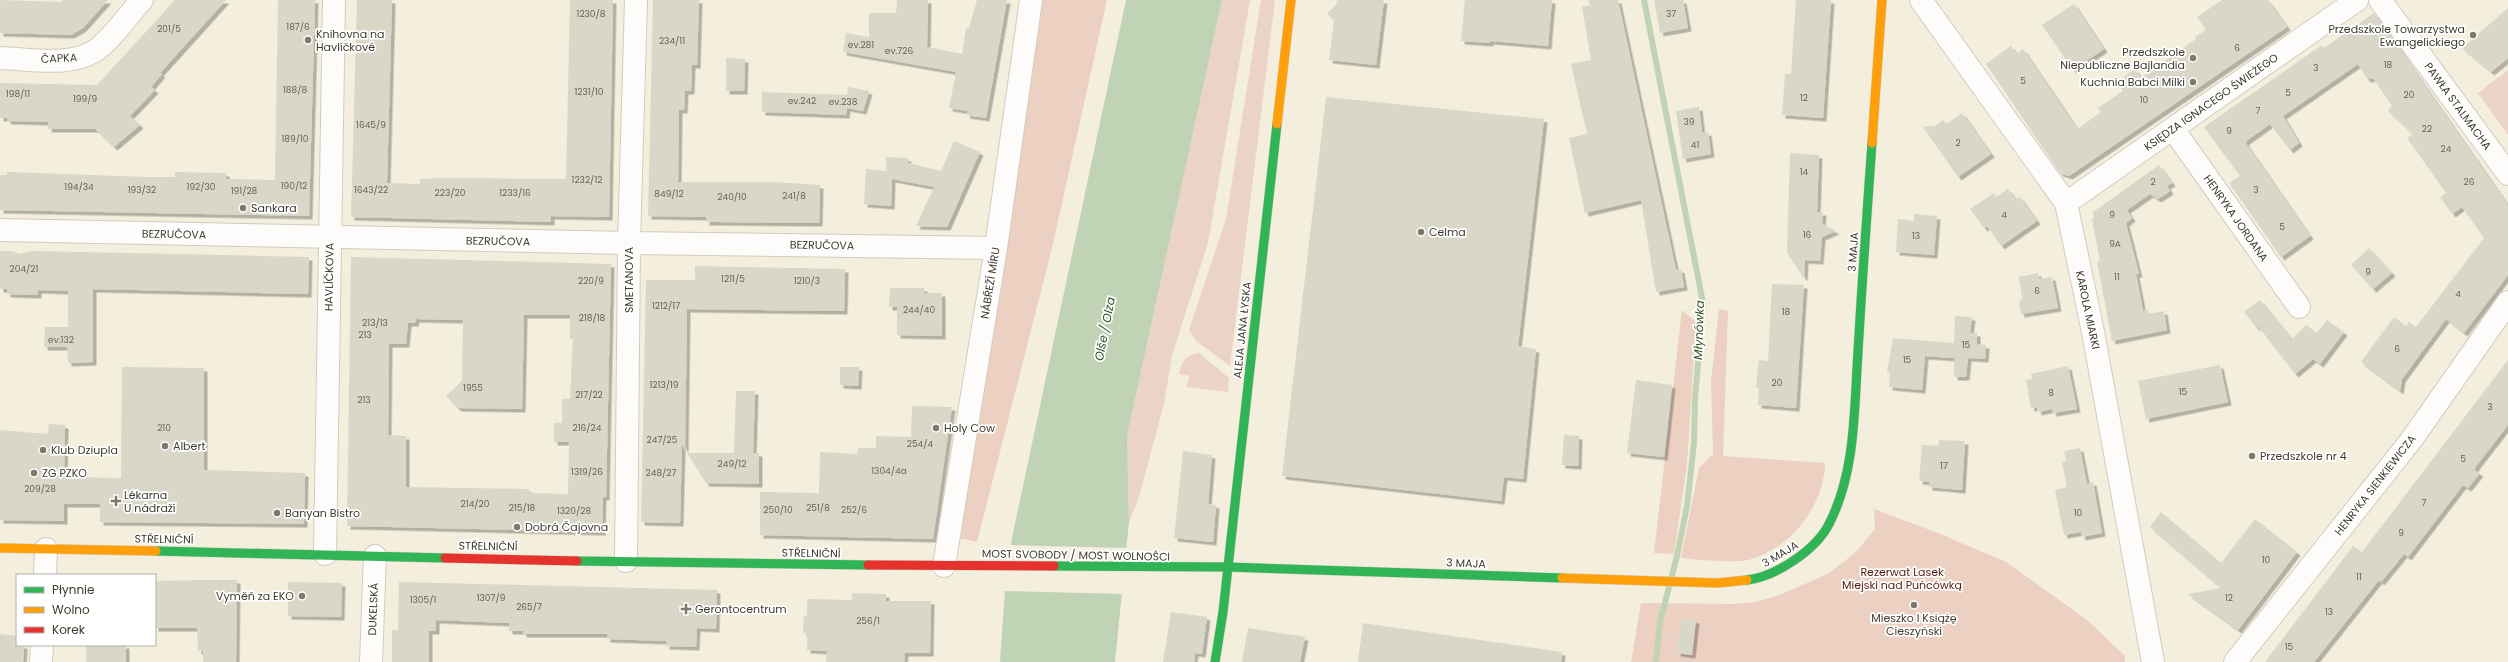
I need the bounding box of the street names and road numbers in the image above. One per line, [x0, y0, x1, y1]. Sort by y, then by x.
street label: ČAPKA [40, 49, 78, 67]
street label: KSIĘDZA IGNACEGO ŚWIEŻEGO [2141, 49, 2282, 155]
street label: PAWŁA STALMACHA [2421, 59, 2496, 154]
street label: HENRYKA JORDANA [2200, 171, 2272, 265]
street label: BEZRUČOVA [142, 225, 207, 243]
street label: 3 MAJA [1844, 231, 1862, 272]
street label: BEZRUČOVA [466, 232, 531, 250]
street label: BEZRUČOVA [790, 236, 855, 254]
street label: HAVLÍČKOVA [320, 242, 338, 311]
street label: SMETANOVA [621, 246, 637, 313]
street label: NÁBŘEŽÍ MÍRU [976, 246, 1004, 320]
street label: KAROLA MIARKI [2072, 269, 2104, 351]
street label: ALEJA JANA ŁYSKA [1229, 280, 1255, 379]
street label: HENRYKA SIENKIEWICZA [2331, 431, 2420, 539]
street label: STŘELNIČNÍ [134, 530, 194, 548]
street label: STŘELNIČNÍ [458, 537, 518, 555]
street label: 3 MAJA [1759, 537, 1802, 571]
street label: STŘELNIČNÍ [781, 544, 841, 562]
street label: MOST SVOBODY / MOST WOLNOŚCI [982, 545, 1170, 565]
street label: 3 MAJA [1446, 554, 1487, 572]
street label: DUKELSKÁ [364, 582, 382, 636]

